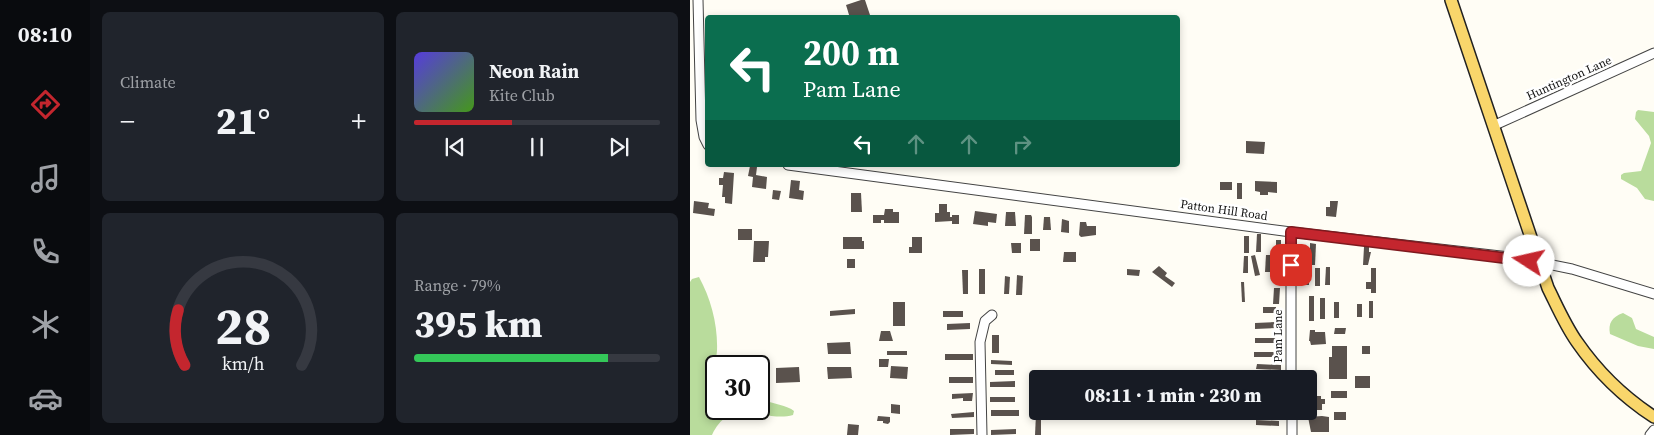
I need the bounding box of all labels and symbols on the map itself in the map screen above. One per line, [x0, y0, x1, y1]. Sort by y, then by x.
street label: Huntington Lane [1524, 52, 1614, 104]
street label: Patton Hill Road [1179, 196, 1269, 224]
position arrow [1502, 234, 1554, 286]
pin [1270, 244, 1312, 286]
street label: Pam Lane [1270, 309, 1286, 363]
speed limit sign: 30 [705, 355, 770, 420]

